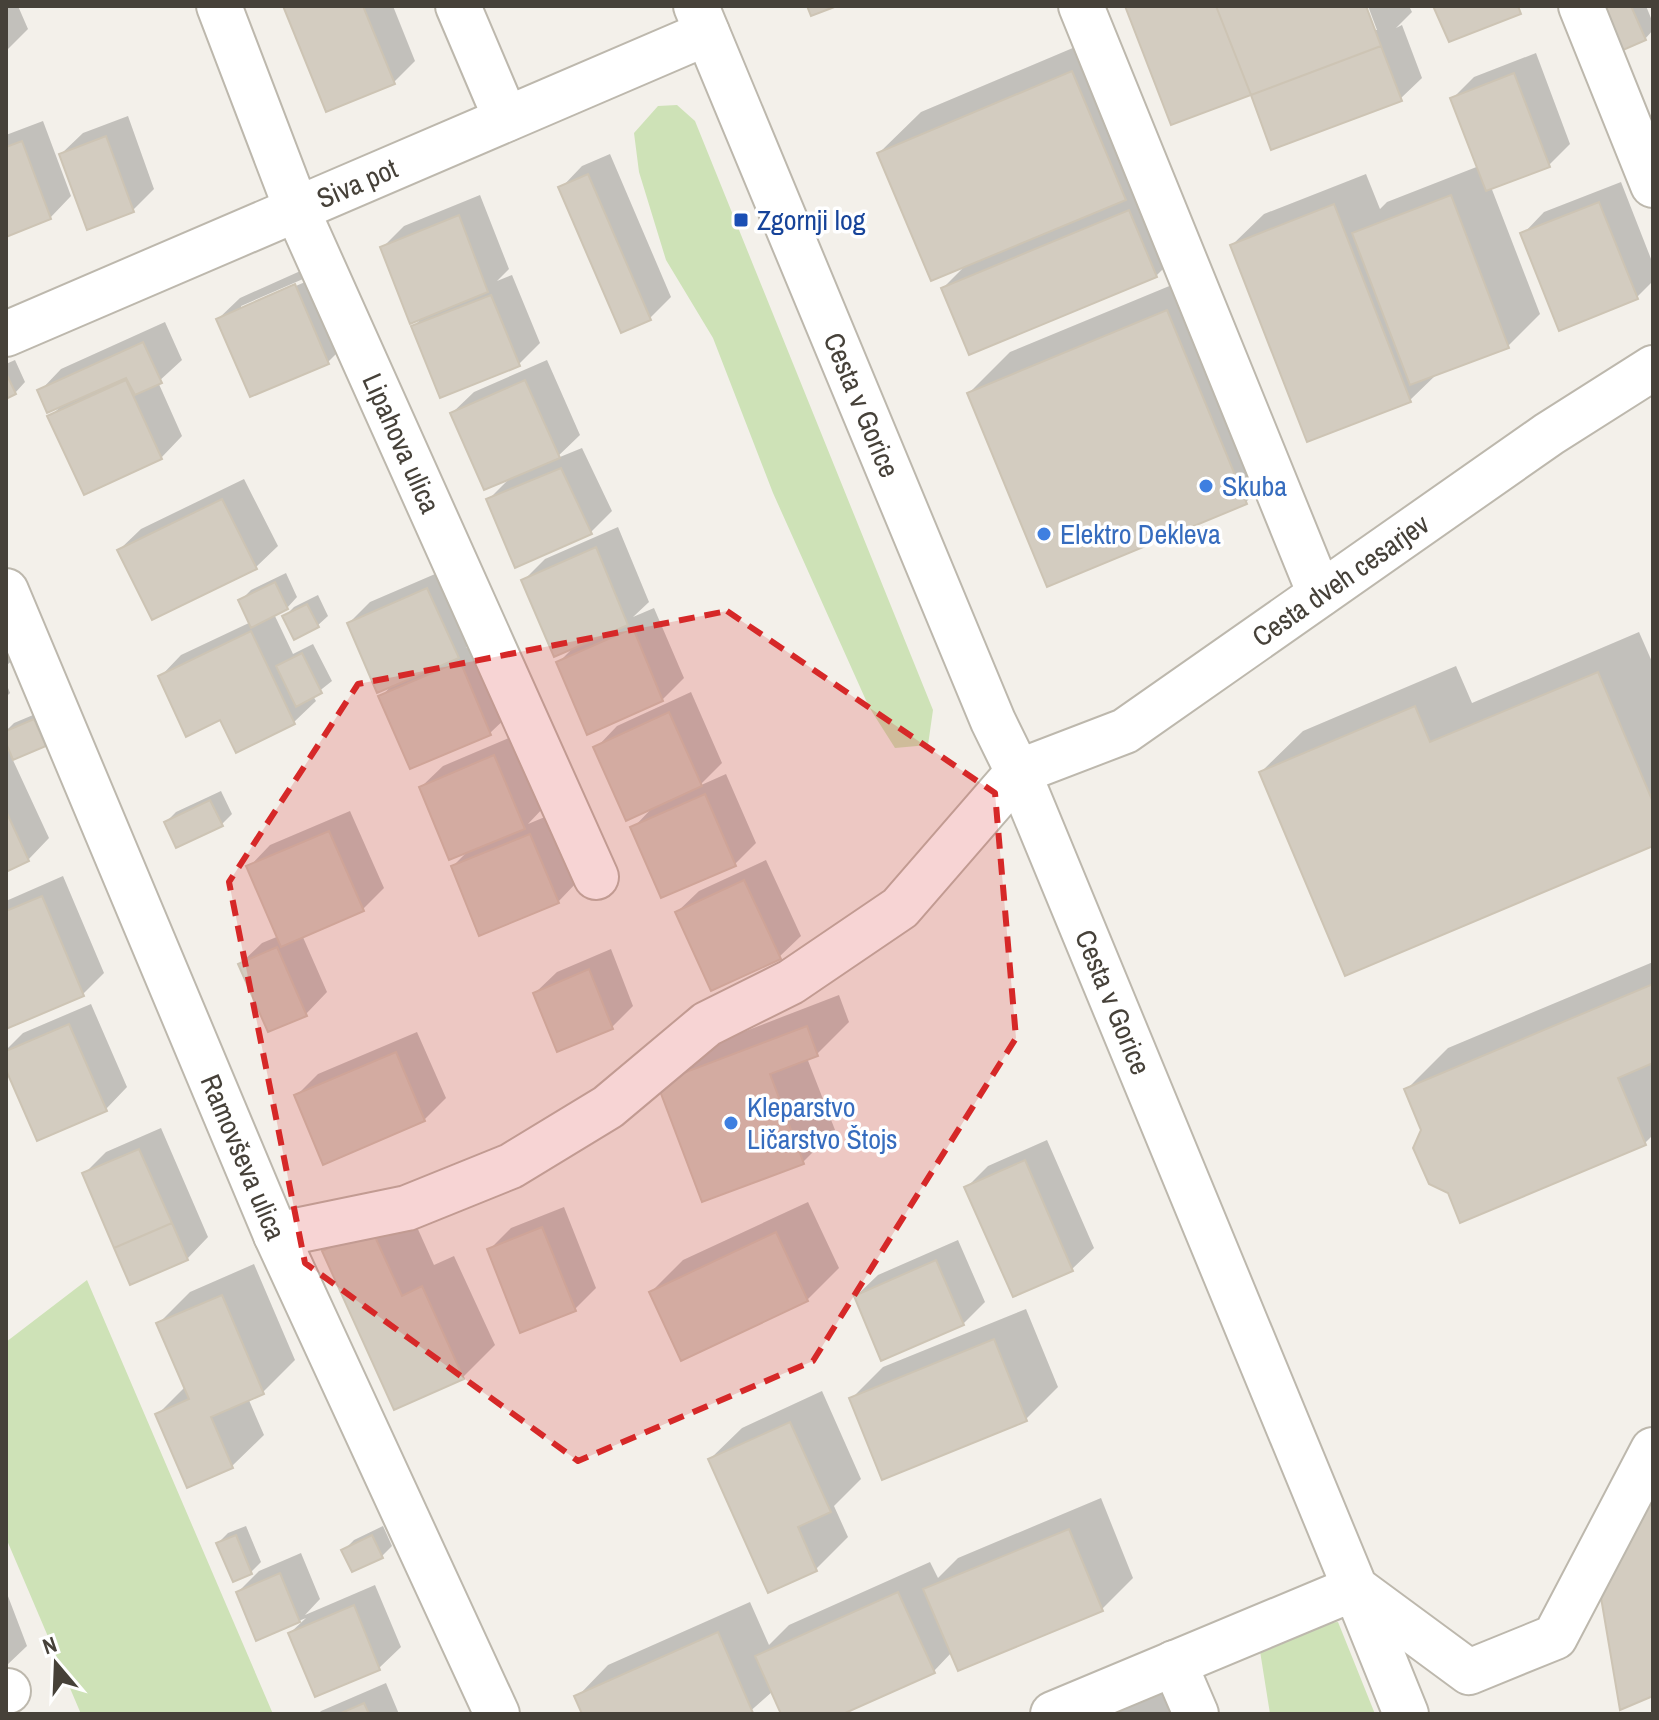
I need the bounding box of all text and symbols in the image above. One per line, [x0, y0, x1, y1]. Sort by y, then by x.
street label: Siva pot [311, 149, 403, 217]
place label: Zgornji log [757, 201, 866, 239]
marker: Zgornji log [732, 211, 750, 229]
street label: Cesta v Gorice [815, 327, 909, 483]
street label: Lipahova ulica [354, 367, 450, 519]
place label: Skuba [1222, 467, 1287, 505]
marker: Skuba [1197, 477, 1215, 495]
street label: Cesta dveh cesarjev [1244, 504, 1437, 655]
place label: Elektro Dekleva [1060, 515, 1221, 553]
marker: Elektro Dekleva [1035, 525, 1053, 543]
street label: Cesta v Gorice [1066, 924, 1160, 1080]
street label: Ramovševa ulica [192, 1069, 295, 1246]
place label: Kleparstvo Ličarstvo Štojs [747, 1088, 898, 1158]
marker: Kleparstvo Ličarstvo Štojs [722, 1114, 740, 1132]
north arrow [16, 1624, 96, 1704]
text: N [38, 1629, 61, 1661]

